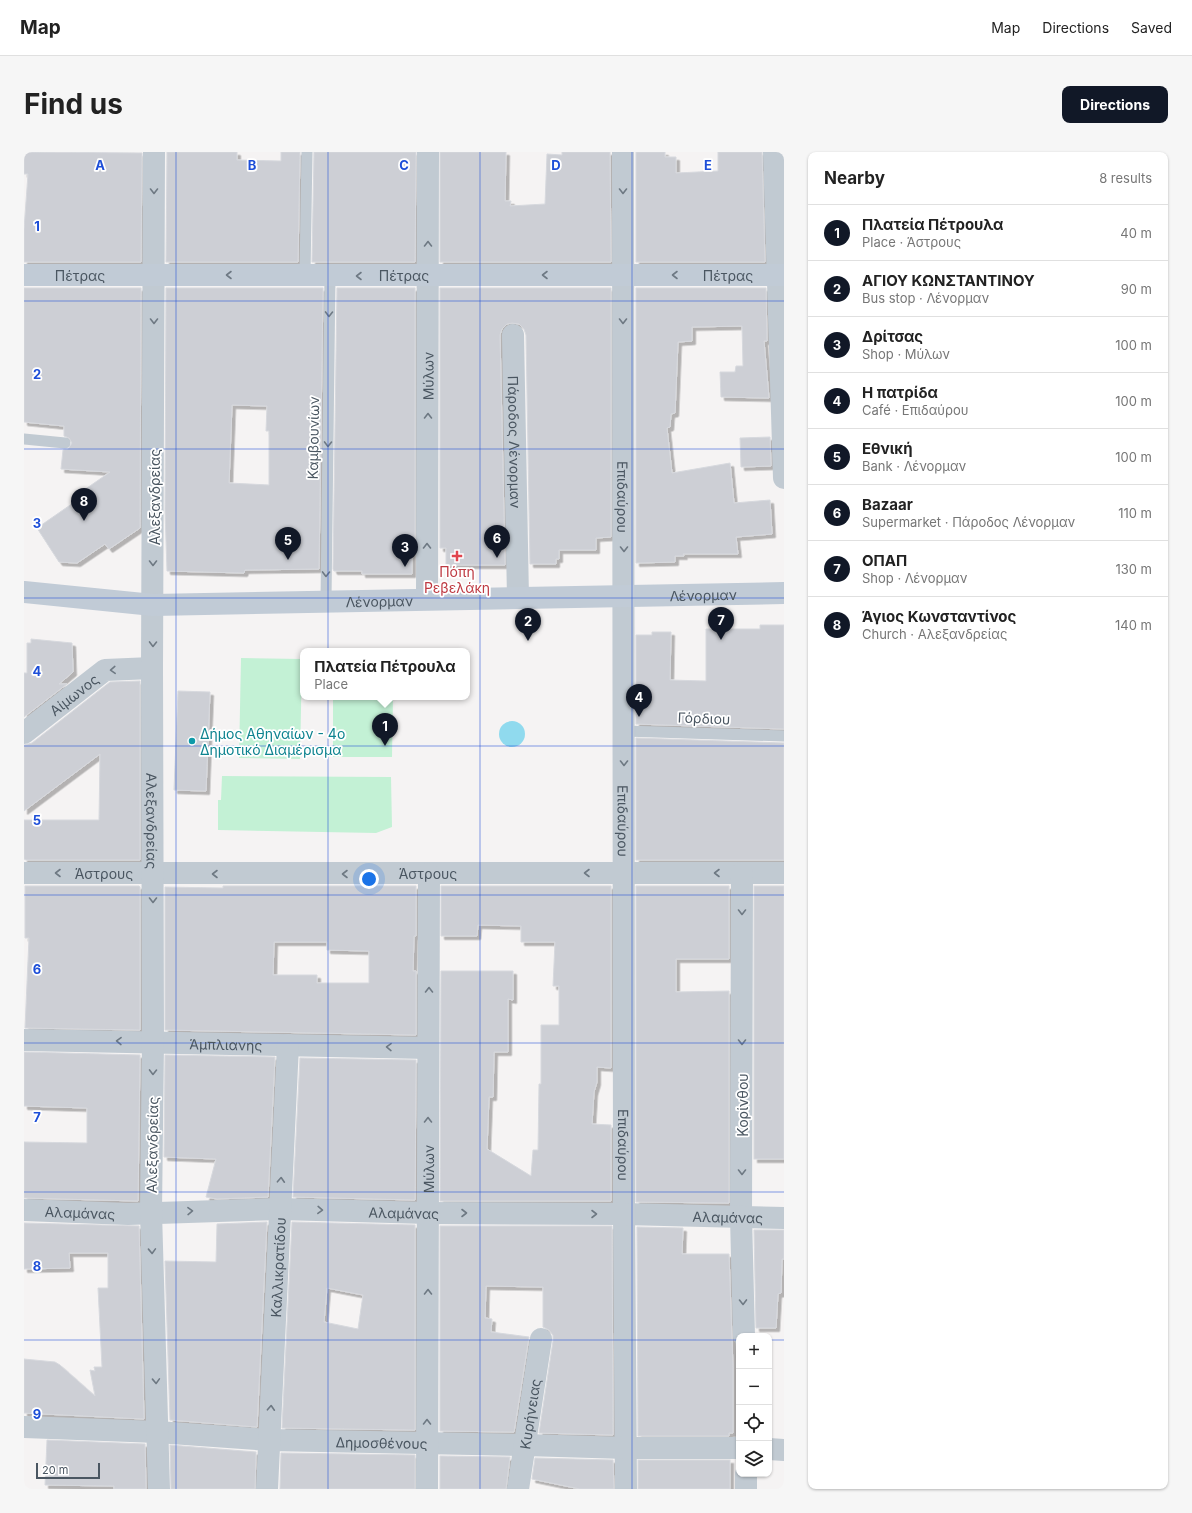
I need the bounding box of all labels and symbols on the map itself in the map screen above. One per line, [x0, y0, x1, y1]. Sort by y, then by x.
text: A [95, 157, 105, 173]
text: B [248, 157, 257, 173]
text: C [399, 157, 409, 173]
text: D [551, 157, 561, 173]
text: E [704, 157, 712, 173]
one-way arrow [150, 188, 158, 194]
one-way arrow [619, 188, 627, 194]
text: 1 [34, 218, 40, 234]
one-way arrow [424, 241, 432, 247]
street label: Πέτρας [55, 267, 105, 284]
street label: Πέτρας [379, 267, 429, 284]
street label: Πέτρας [703, 267, 753, 284]
one-way arrow [226, 271, 232, 279]
one-way arrow [542, 271, 548, 279]
one-way arrow [672, 271, 678, 279]
one-way arrow [356, 272, 362, 280]
one-way arrow [325, 311, 333, 317]
one-way arrow [150, 318, 158, 324]
one-way arrow [619, 318, 627, 324]
street label: Μύλων [419, 352, 436, 400]
text: 2 [33, 366, 41, 382]
street label: Πάροδος Λένορμαν [505, 376, 525, 508]
street label: Καμβουνίων [304, 396, 322, 480]
one-way arrow [424, 413, 432, 419]
one-way arrow [323, 441, 332, 447]
street label: Αλεξανδρείας [146, 449, 163, 545]
street label: Επιδαύρου [615, 461, 632, 533]
pin: 8 [71, 488, 97, 521]
text: 3 [33, 515, 41, 531]
pin: 6 [484, 525, 510, 558]
pin: 5 [275, 527, 301, 560]
pin: 3 [392, 534, 418, 567]
one-way arrow [423, 543, 431, 549]
one-way arrow [620, 546, 628, 552]
marker: Πόπη Ρεβελάκη [452, 551, 462, 561]
one-way arrow [149, 560, 157, 566]
place label: Πόπη Ρεβελάκη [424, 563, 490, 596]
one-way arrow [322, 571, 330, 577]
street label: Λένορμαν [669, 585, 737, 604]
street label: Λένορμαν [345, 592, 413, 610]
pin: 7 [708, 607, 734, 640]
pin: 2 [515, 608, 541, 641]
one-way arrow [149, 641, 157, 647]
text: 4 [33, 663, 42, 679]
one-way arrow [110, 666, 116, 674]
street label: Αίμωνος [46, 670, 102, 719]
pin: 4 [626, 684, 652, 717]
street label: Γόρδιου [677, 709, 731, 727]
pin: 1 [372, 713, 398, 746]
place label: Δήμος Αθηναίων - 4ο Δημοτικό Διαμέρισμα [200, 725, 345, 758]
marker: Δήμος Αθηναίων - 4ο Δημοτικό Διαμέρισμα [187, 736, 197, 746]
one-way arrow [620, 760, 628, 766]
street label: Αλεξανδρείας [144, 773, 161, 869]
street label: Επιδαύρου [615, 785, 632, 857]
text: 5 [33, 812, 41, 828]
street label: Άστρους [75, 865, 133, 882]
street label: Άστρους [399, 865, 457, 882]
one-way arrow [55, 869, 61, 877]
your location [359, 869, 379, 889]
one-way arrow [584, 869, 590, 877]
one-way arrow [714, 869, 720, 877]
one-way arrow [212, 870, 218, 878]
one-way arrow [342, 870, 348, 878]
one-way arrow [149, 897, 157, 903]
one-way arrow [738, 909, 746, 915]
text: 6 [33, 961, 41, 977]
one-way arrow [425, 987, 433, 993]
street label: Άμπλιανης [189, 1035, 263, 1053]
one-way arrow [116, 1037, 122, 1045]
one-way arrow [738, 1039, 746, 1045]
one-way arrow [386, 1043, 392, 1051]
one-way arrow [149, 1069, 157, 1075]
street label: Κορίνθου [734, 1073, 751, 1137]
street label: Αλεξανδρείας [143, 1097, 161, 1193]
text: 7 [33, 1109, 41, 1125]
street label: Επιδαύρου [615, 1109, 632, 1181]
one-way arrow [424, 1117, 432, 1123]
street label: Μύλων [419, 1145, 437, 1193]
one-way arrow [738, 1169, 746, 1175]
one-way arrow [277, 1177, 285, 1183]
street label: Αλαμάνας [44, 1202, 116, 1222]
street label: Αλαμάνας [368, 1203, 439, 1222]
one-way arrow [317, 1206, 323, 1214]
one-way arrow [187, 1207, 193, 1215]
street label: Αλαμάνας [692, 1207, 763, 1226]
one-way arrow [461, 1209, 467, 1217]
one-way arrow [591, 1210, 597, 1218]
street label: Καλλικρατίδου [267, 1217, 288, 1318]
one-way arrow [148, 1248, 156, 1254]
text: 8 [33, 1258, 41, 1274]
one-way arrow [424, 1289, 432, 1295]
one-way arrow [739, 1299, 748, 1305]
street label: Κυρήνειας [516, 1377, 543, 1450]
one-way arrow [152, 1378, 160, 1384]
one-way arrow [267, 1405, 275, 1411]
text: 9 [33, 1406, 41, 1422]
one-way arrow [423, 1419, 431, 1425]
street label: Δημοσθένους [335, 1433, 428, 1452]
scale bar [36, 1461, 100, 1480]

